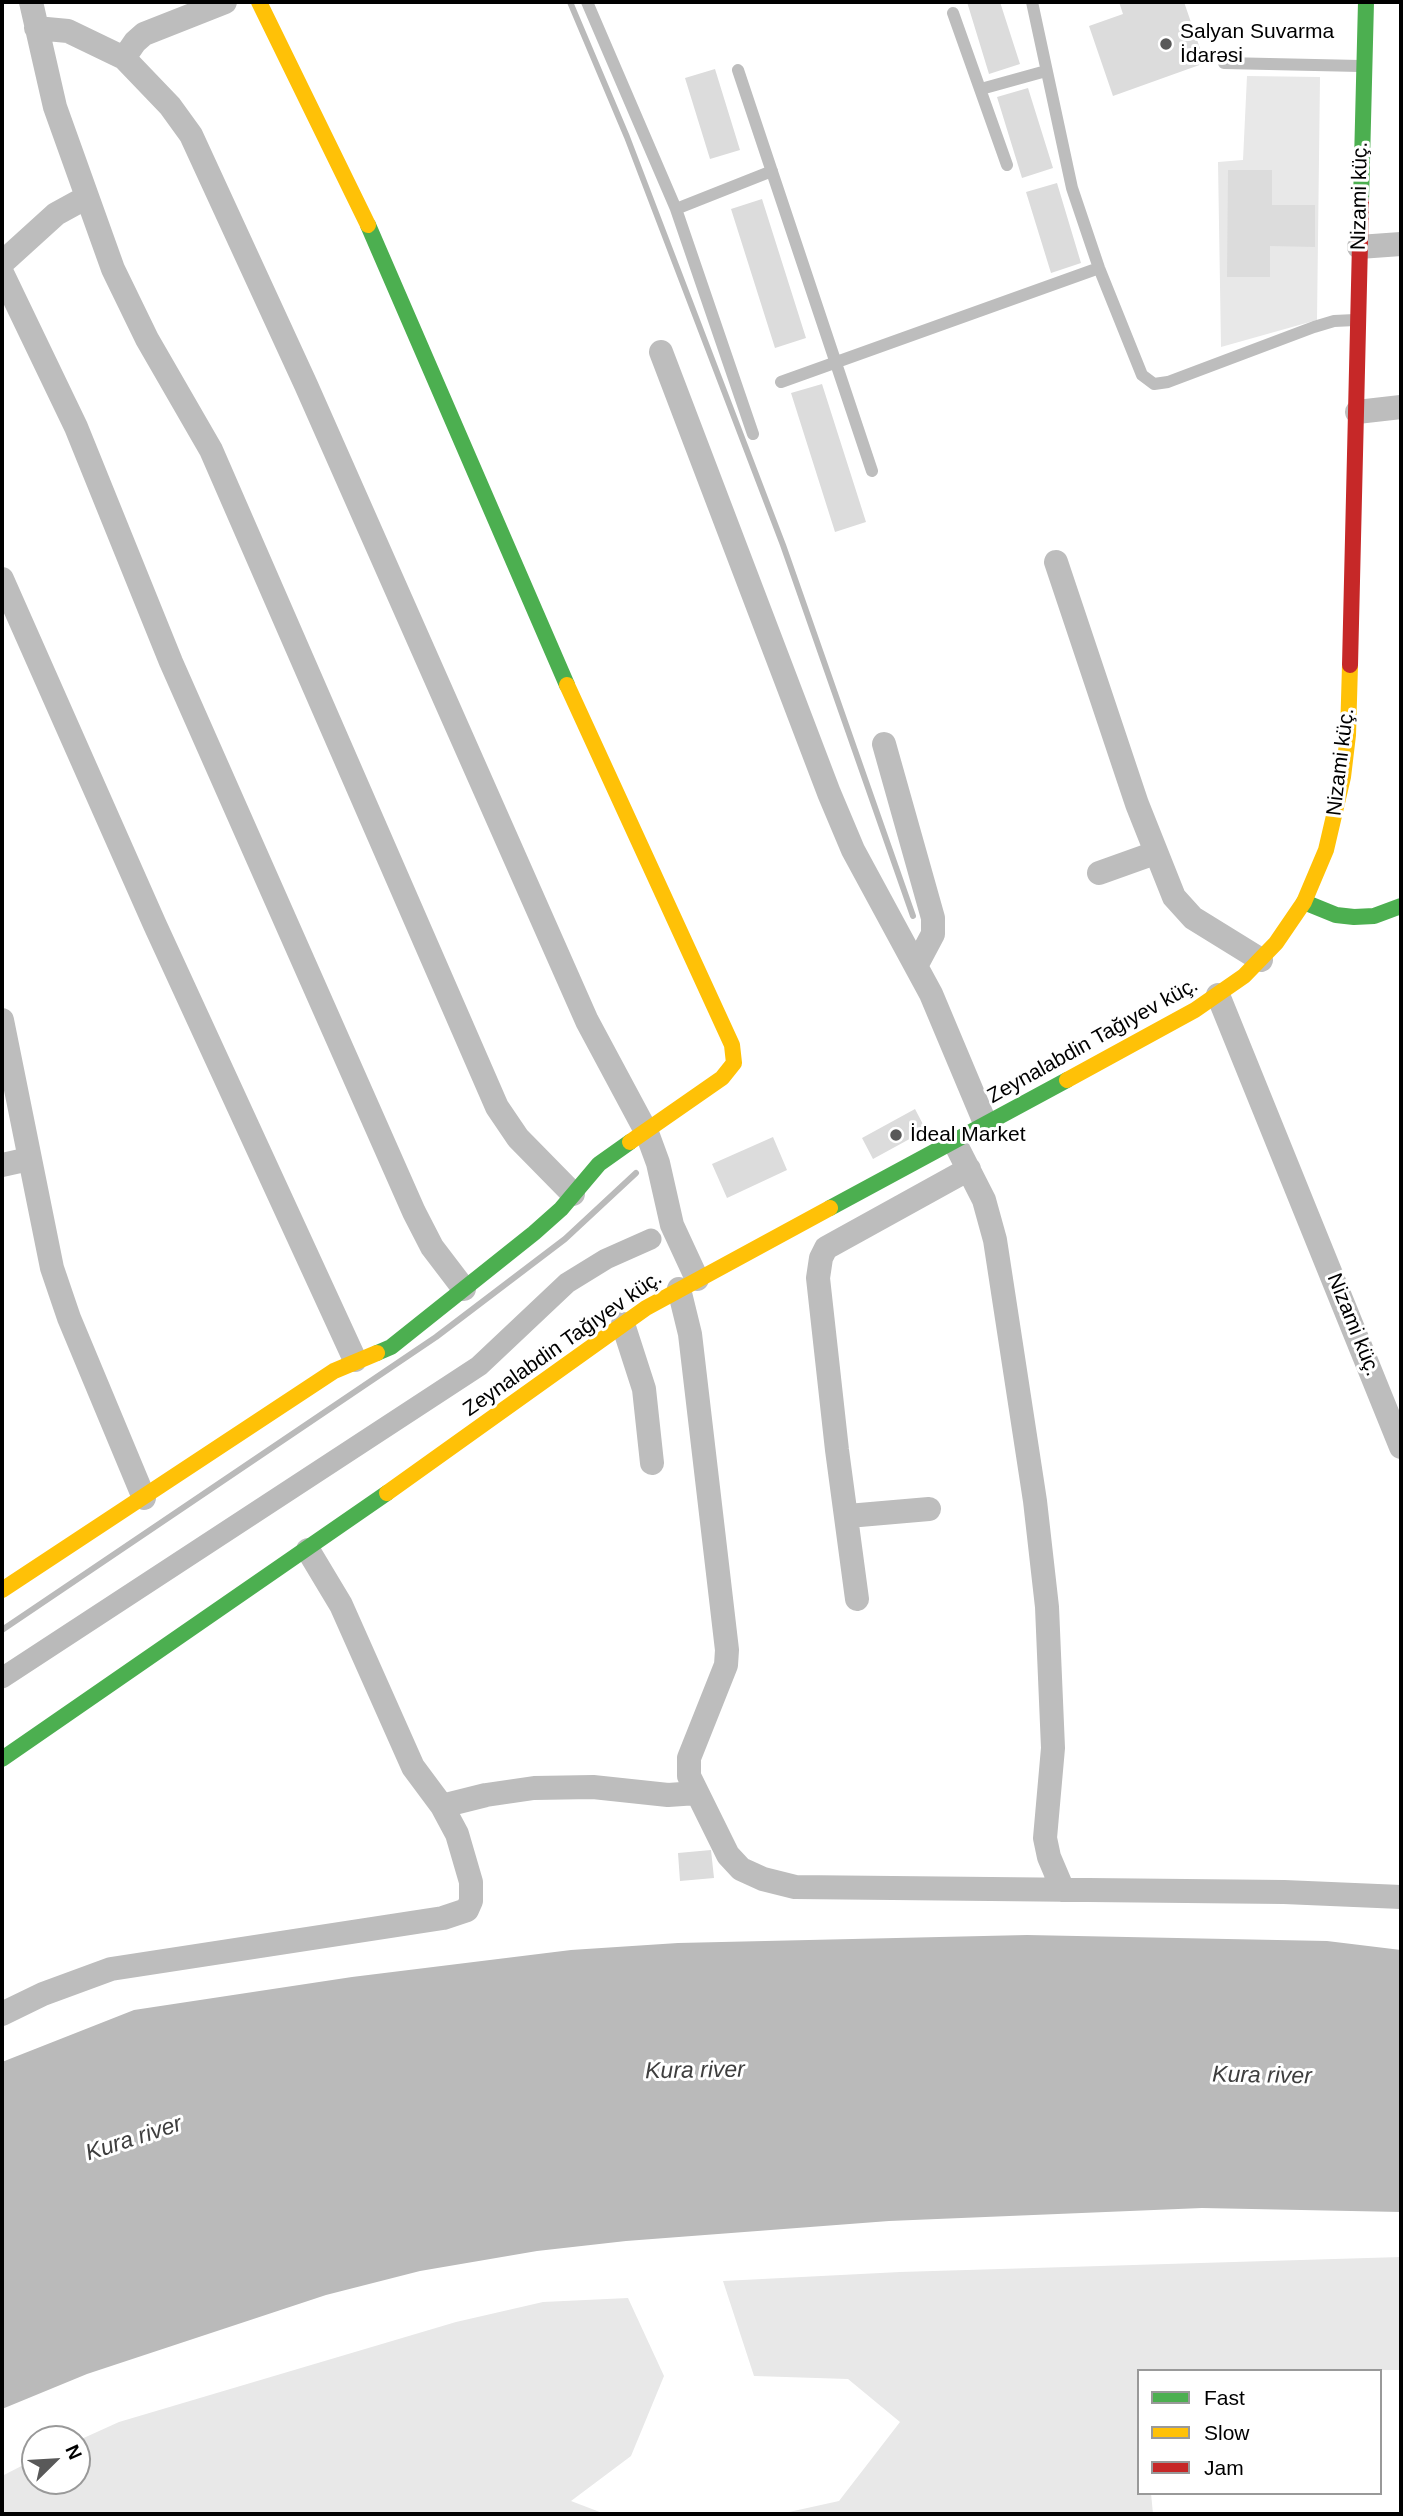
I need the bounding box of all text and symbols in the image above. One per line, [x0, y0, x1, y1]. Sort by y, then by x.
place label: Salyan Suvarma İdarəsi [1180, 19, 1334, 69]
marker: Salyan Suvarma İdarəsi [1158, 36, 1174, 52]
street label: Nizami küç. [1346, 142, 1374, 250]
street label: Nizami küç. [1322, 707, 1360, 817]
street label: Zeynalabdin Tağıyev küç. [983, 973, 1203, 1109]
place label: İdeal Market [910, 1122, 1026, 1148]
marker: İdeal Market [888, 1127, 904, 1143]
street label: Zeynalabdin Tağıyev küç. [459, 1266, 667, 1422]
street label: Nizami küç. [1321, 1270, 1385, 1380]
water label: Kura river [645, 2056, 745, 2086]
water label: Kura river [1212, 2061, 1312, 2091]
water label: Kura river [82, 2110, 186, 2168]
legend [1137, 2369, 1382, 2495]
text: Fast [1204, 2386, 1245, 2409]
text: Slow [1204, 2421, 1250, 2444]
north arrow [21, 2425, 91, 2495]
text: N [61, 2442, 86, 2463]
text: Jam [1204, 2456, 1244, 2479]

